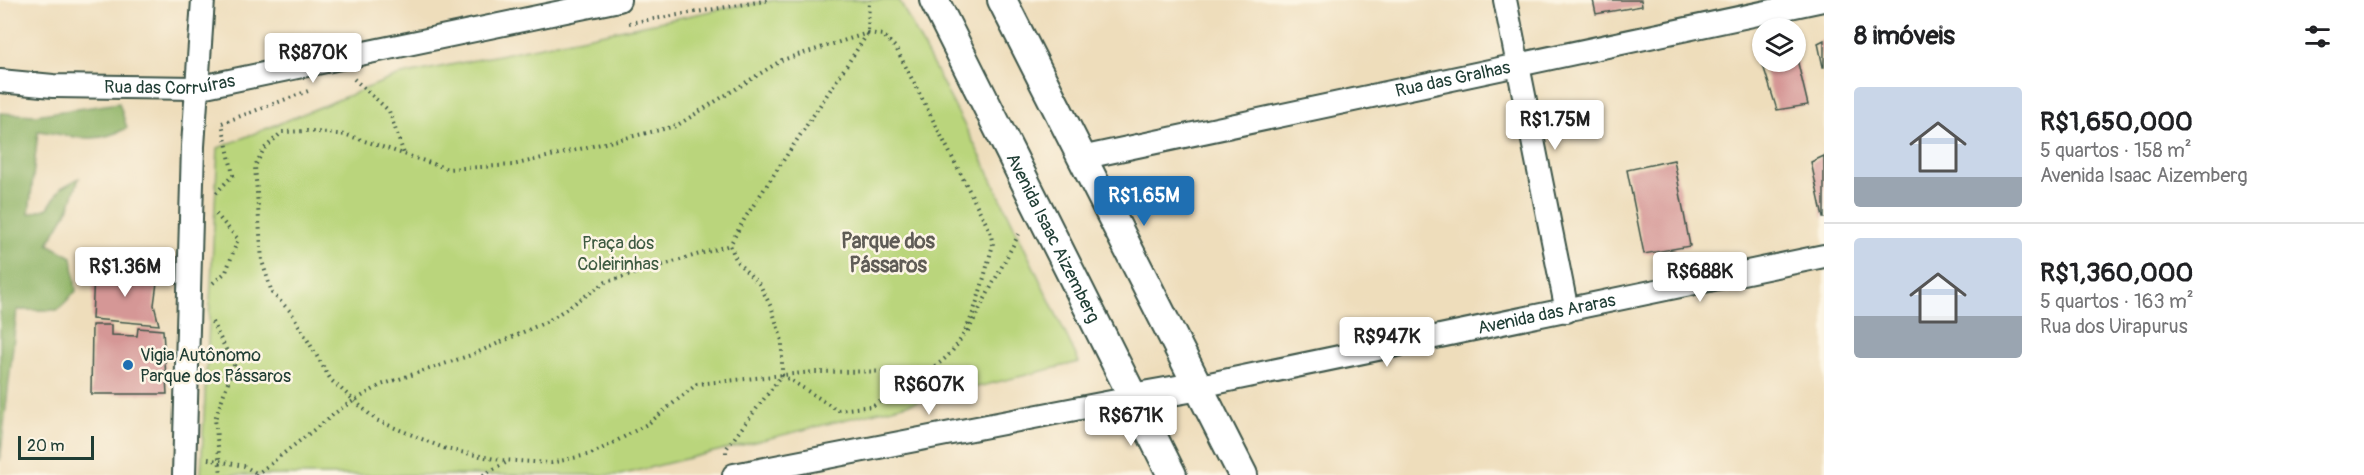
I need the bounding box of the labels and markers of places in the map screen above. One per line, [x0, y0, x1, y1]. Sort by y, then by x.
pin: R$870K [264, 33, 362, 84]
pin: R$1.75M [1500, 100, 1610, 151]
pin: R$1.65M [1089, 176, 1199, 227]
pin: R$1.36M [70, 247, 180, 298]
pin: R$688K [1651, 252, 1749, 303]
pin: R$947K [1338, 317, 1436, 368]
place label: Vigia Autônomo Parque dos Pássaros [140, 344, 291, 388]
marker: Vigia Autônomo Parque dos Pássaros [121, 358, 135, 372]
pin: R$607K [880, 365, 978, 416]
pin: R$671K [1082, 396, 1180, 447]

